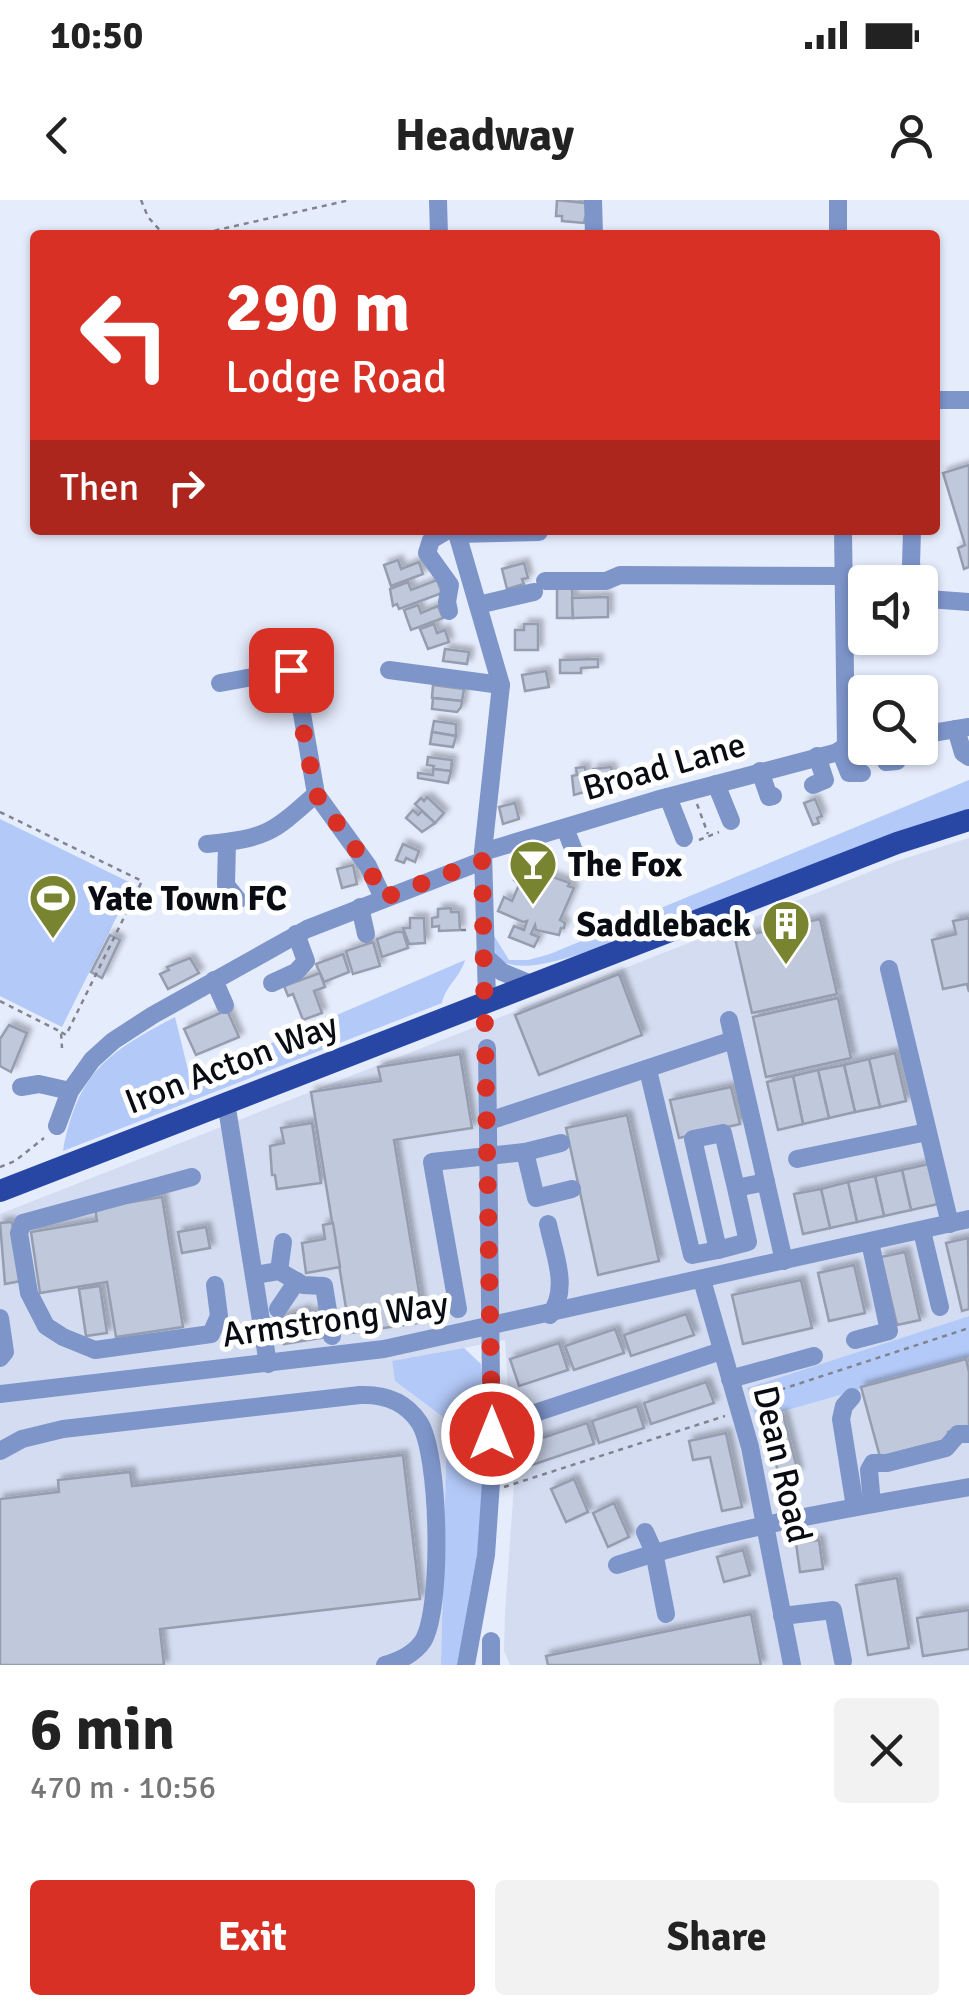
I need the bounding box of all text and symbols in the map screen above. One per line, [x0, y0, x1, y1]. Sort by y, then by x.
text: 10:50 [50, 12, 143, 59]
icon: back [30, 108, 85, 163]
text: Headway [395, 108, 574, 163]
icon: person [884, 108, 939, 163]
text: 290 m [225, 264, 410, 350]
icon: left [60, 270, 190, 400]
text: Lodge Road [225, 350, 447, 405]
icon: right [159, 460, 214, 515]
text: Then [60, 464, 139, 511]
map controls [848, 565, 938, 765]
button: sound [848, 565, 938, 655]
pin [249, 628, 334, 713]
icon: arrive [264, 643, 319, 698]
button: search [848, 675, 938, 765]
street label: Broad Lane [578, 723, 750, 810]
bar icon: The Fox [507, 838, 559, 906]
place label: The Fox [568, 843, 682, 886]
sports icon: Yate Town FC [27, 872, 79, 940]
place label: Yate Town FC [87, 877, 287, 920]
building icon: Saddleback [760, 898, 812, 966]
place label: Saddleback [577, 903, 752, 946]
street label: Iron Acton Way [119, 1003, 344, 1124]
street label: Armstrong Way [219, 1282, 451, 1357]
street label: Dean Road [744, 1381, 821, 1547]
position arrow [440, 1382, 544, 1486]
text: 6 min [30, 1693, 175, 1767]
button: close [834, 1698, 939, 1803]
text: 470 m · 10:56 [30, 1768, 216, 1807]
button: Exit [30, 1880, 475, 1995]
button: Share [495, 1880, 939, 1995]

